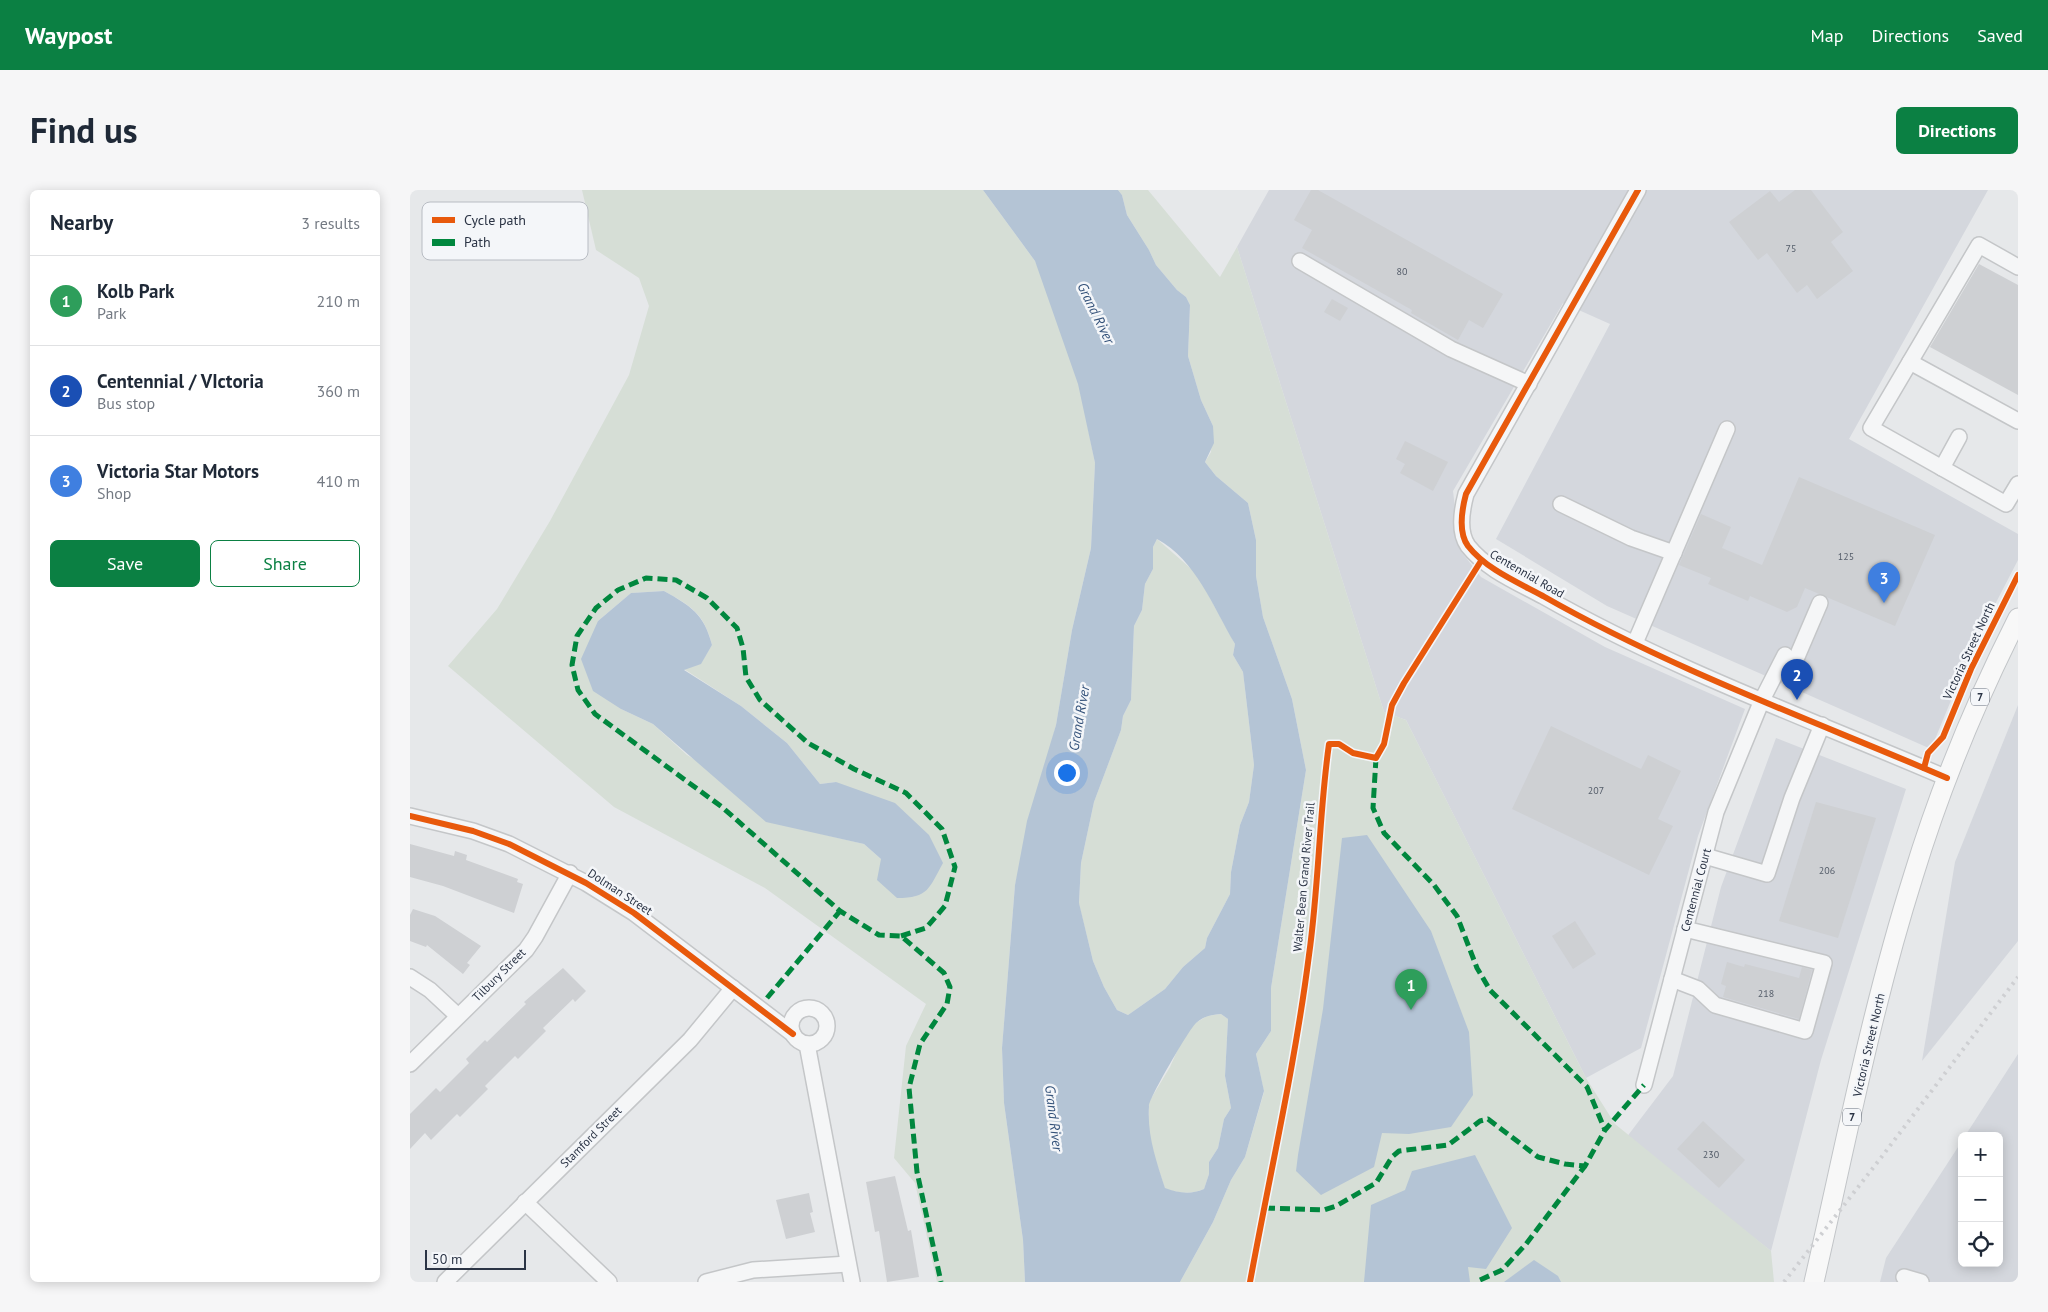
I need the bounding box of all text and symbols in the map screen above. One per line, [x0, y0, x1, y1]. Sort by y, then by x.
text: Waypost [25, 20, 112, 51]
text: Map [1811, 24, 1843, 47]
text: Directions [1871, 24, 1949, 47]
text: Saved [1977, 24, 2023, 47]
text: Find us [30, 107, 138, 153]
button: Directions [1896, 107, 2018, 154]
legend [422, 202, 588, 260]
text: Nearby [50, 209, 113, 236]
text: Cycle path [464, 211, 526, 229]
text: 3 results [301, 213, 360, 233]
text: Path [464, 233, 491, 251]
house number: 75 [1786, 242, 1796, 255]
house number: 80 [1397, 265, 1408, 278]
text: Kolb Park [97, 279, 174, 303]
water label: Grand River [1073, 279, 1119, 348]
text: 1 [61, 291, 71, 311]
text: 210 m [317, 291, 360, 311]
text: Park [97, 303, 126, 323]
text: Centennial / VIctoria [97, 369, 264, 393]
text: 2 [61, 381, 71, 401]
text: 360 m [317, 381, 360, 401]
text: Bus stop [97, 393, 155, 413]
text: Victoria Star Motors [97, 459, 259, 483]
text: 3 [61, 471, 71, 491]
text: 410 m [317, 471, 360, 491]
text: Shop [97, 483, 131, 503]
button: Save [50, 540, 200, 587]
button: Share [210, 540, 360, 587]
street label: Centennial Road [1487, 546, 1567, 601]
house number: 125 [1838, 550, 1854, 563]
pin: 3 [1868, 562, 1900, 603]
street label: Victoria Street North [1939, 600, 1998, 703]
pin: 2 [1781, 659, 1813, 700]
water label: Grand River [1064, 682, 1094, 752]
road number: 7 [1971, 688, 1989, 706]
your location [1054, 760, 1080, 786]
house number: 207 [1588, 784, 1604, 797]
street label: Walter Bean Grand River Trail [1290, 801, 1318, 952]
street label: Centennial Court [1677, 846, 1714, 933]
house number: 206 [1819, 864, 1835, 877]
street label: Dolman Street [585, 865, 655, 918]
street label: Tilbury Street [469, 945, 528, 1004]
pin: 1 [1395, 969, 1427, 1010]
house number: 218 [1758, 987, 1774, 1000]
street label: Victoria Street North [1849, 992, 1888, 1099]
water label: Grand River [1041, 1084, 1067, 1153]
street label: Stamford Street [557, 1103, 624, 1170]
road number: 7 [1843, 1109, 1861, 1126]
map controls [1958, 1132, 2003, 1267]
button: + [1958, 1132, 2003, 1177]
house number: 230 [1703, 1148, 1720, 1161]
button: − [1958, 1177, 2003, 1222]
button: locate [1958, 1222, 2003, 1267]
scale bar [425, 1247, 526, 1270]
text: 50 m [432, 1250, 462, 1268]

